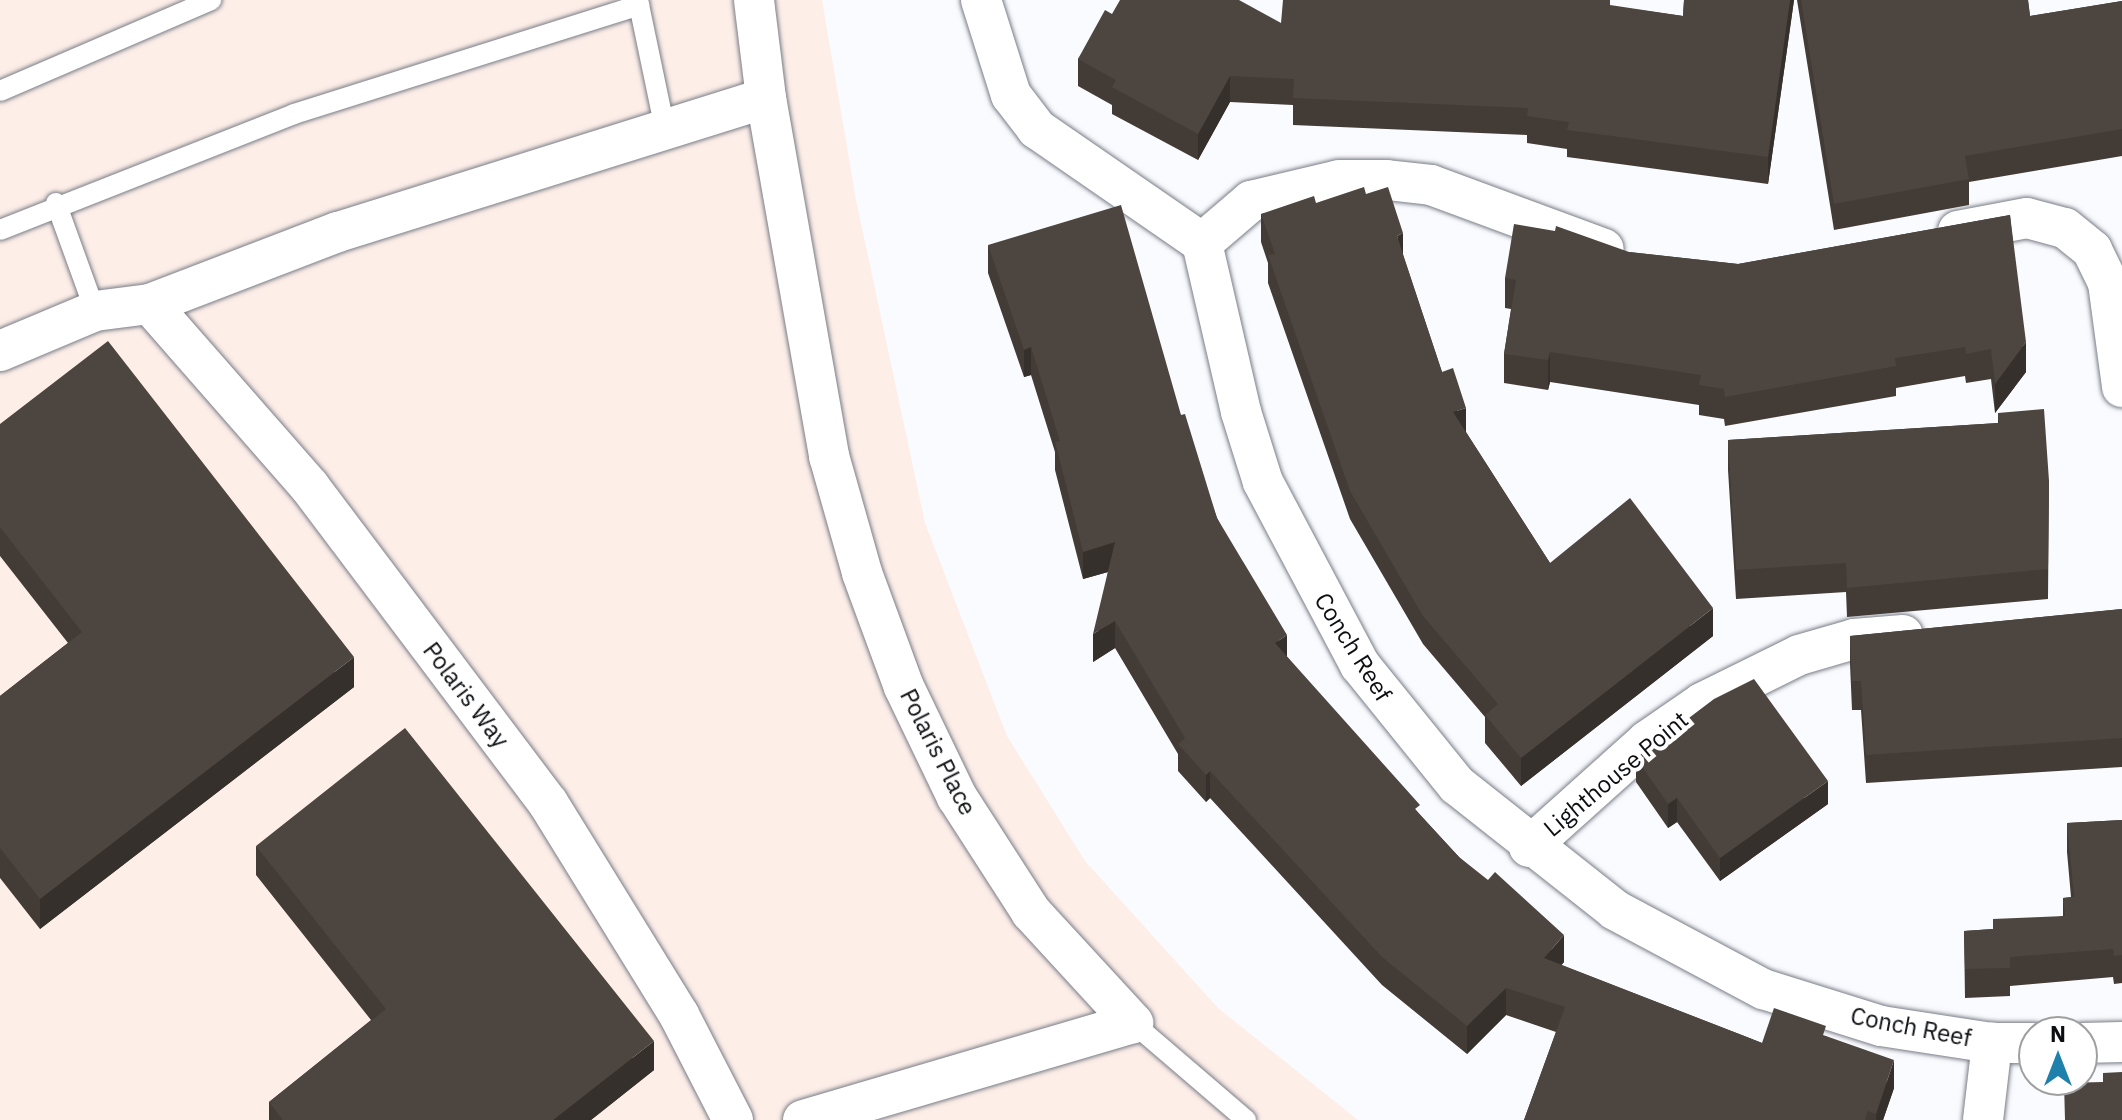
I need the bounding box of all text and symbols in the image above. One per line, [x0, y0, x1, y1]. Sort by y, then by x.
street label: Conch Reef [1308, 587, 1398, 707]
street label: Polaris Way [417, 636, 515, 754]
street label: Polaris Place [894, 684, 982, 820]
street label: Lighthouse Point [1538, 705, 1694, 843]
street label: Conch Reef [1848, 1001, 1974, 1053]
north arrow [2018, 1016, 2098, 1096]
text: N [2050, 1019, 2066, 1048]

